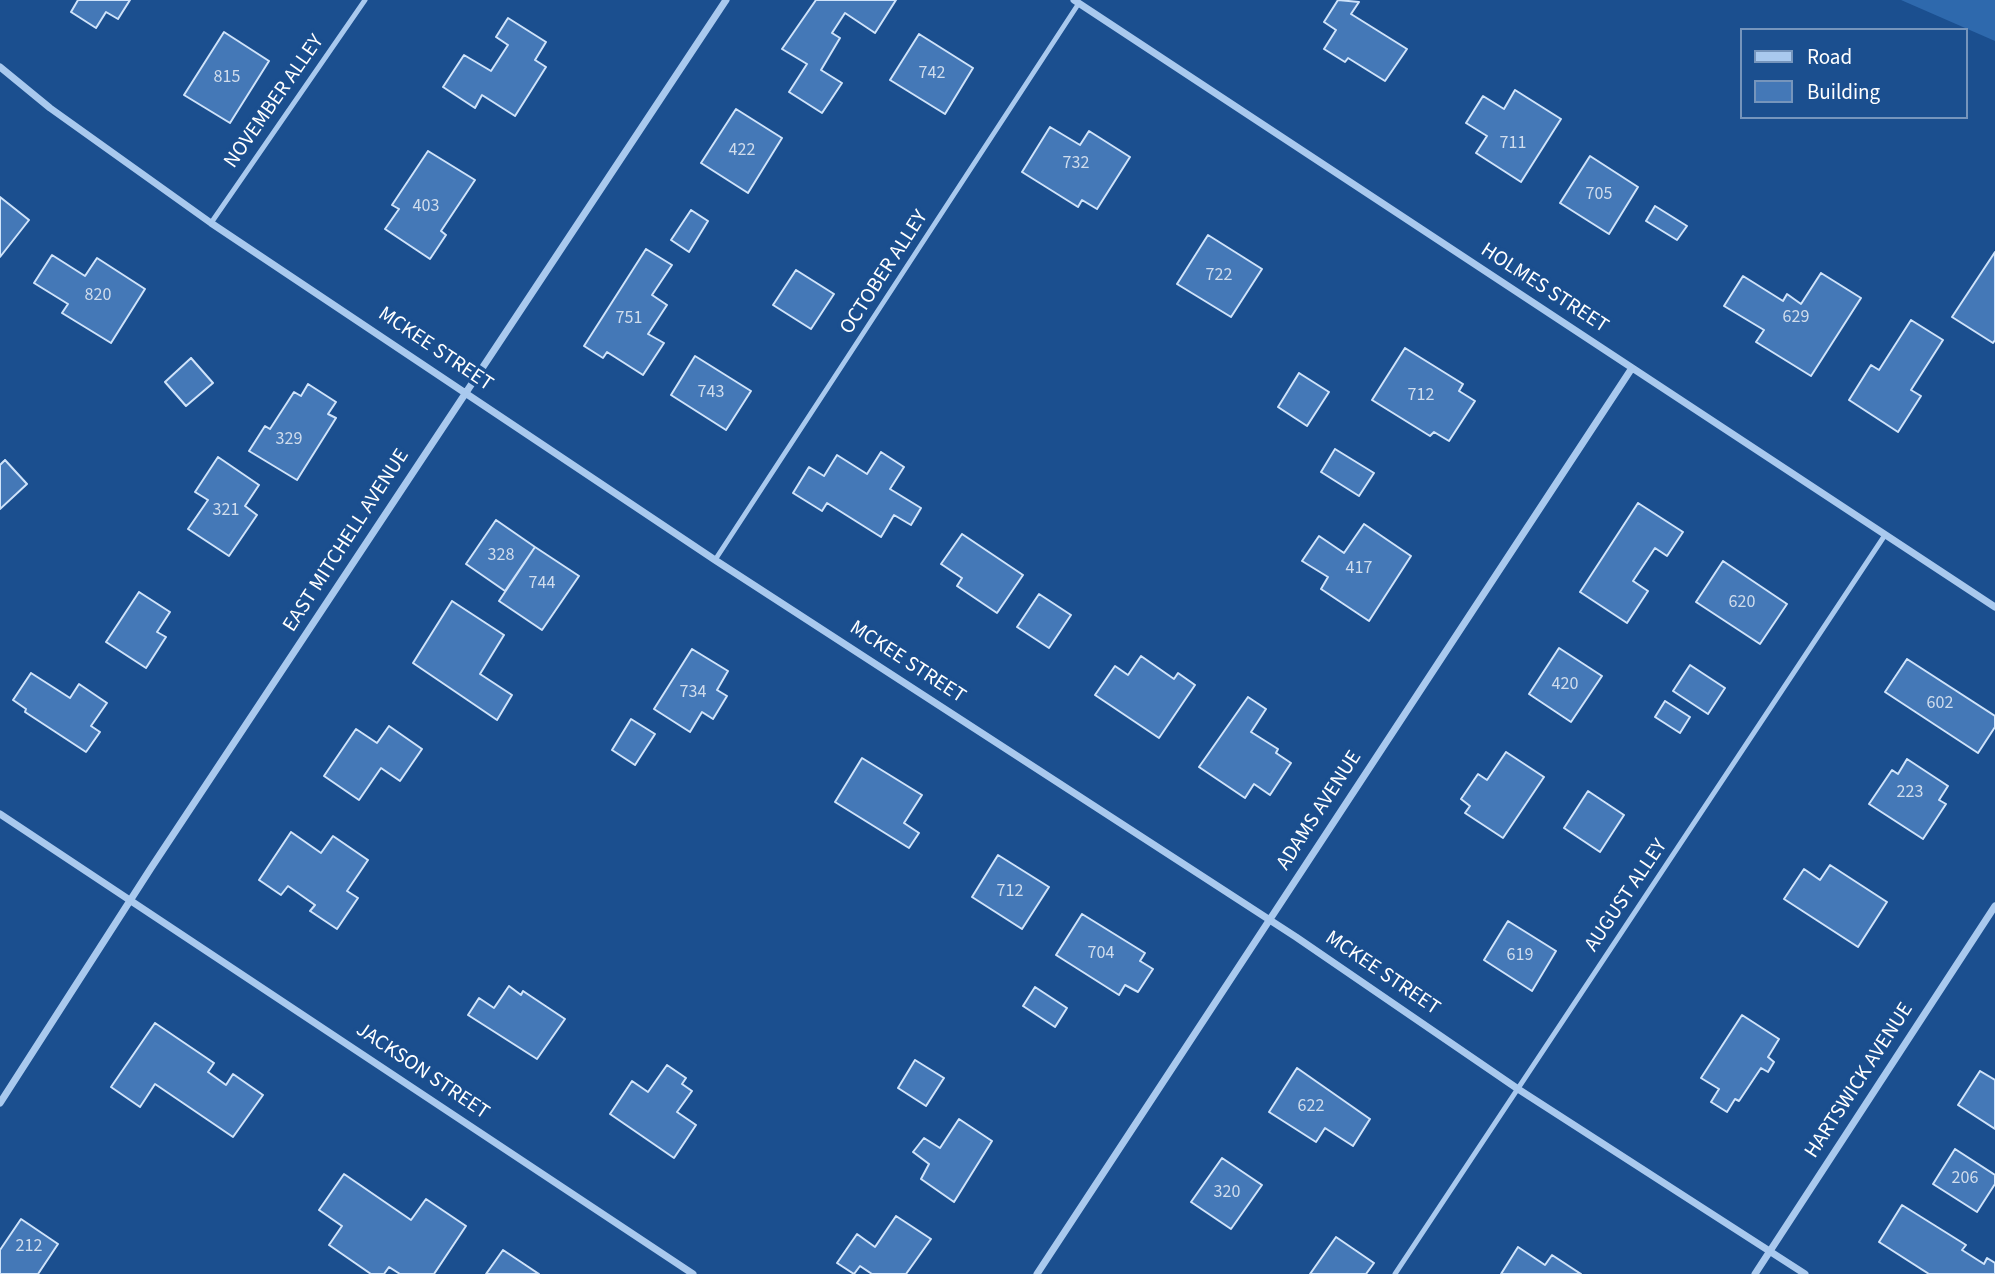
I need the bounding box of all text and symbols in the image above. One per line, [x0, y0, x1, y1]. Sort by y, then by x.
legend [1740, 28, 1967, 119]
street label: NOVEMBER ALLEY [220, 31, 330, 173]
text: Road [1807, 42, 1852, 72]
house number: 742 [919, 63, 945, 85]
house number: 815 [214, 67, 240, 89]
text: Building [1807, 77, 1880, 107]
house number: 711 [1500, 133, 1526, 155]
house number: 422 [729, 140, 755, 162]
house number: 732 [1063, 153, 1089, 175]
house number: 705 [1586, 184, 1612, 206]
house number: 403 [413, 196, 439, 218]
street label: OCTOBER ALLEY [836, 206, 934, 340]
street label: HOLMES STREET [1476, 238, 1612, 340]
house number: 722 [1206, 265, 1232, 287]
house number: 820 [85, 285, 111, 307]
street label: MCKEE STREET [373, 302, 497, 398]
house number: 629 [1783, 307, 1809, 329]
house number: 751 [616, 308, 642, 330]
house number: 743 [698, 382, 724, 404]
house number: 712 [1408, 385, 1434, 407]
house number: 329 [276, 429, 302, 451]
street label: EAST MITCHELL AVENUE [278, 445, 416, 637]
house number: 321 [213, 500, 239, 522]
house number: 328 [488, 545, 514, 567]
house number: 417 [1346, 558, 1372, 580]
house number: 744 [529, 573, 555, 595]
house number: 620 [1729, 592, 1755, 614]
street label: MCKEE STREET [844, 616, 970, 710]
house number: 420 [1552, 674, 1578, 696]
house number: 734 [680, 682, 706, 704]
house number: 602 [1927, 693, 1953, 715]
street label: ADAMS AVENUE [1272, 747, 1368, 875]
house number: 223 [1897, 782, 1923, 804]
street label: AUGUST ALLEY [1580, 835, 1674, 957]
house number: 712 [997, 881, 1023, 903]
street label: MCKEE STREET [1320, 926, 1444, 1022]
house number: 704 [1088, 943, 1114, 965]
house number: 619 [1507, 945, 1533, 967]
street label: HARTSWICK AVENUE [1800, 999, 1920, 1163]
street label: JACKSON STREET [350, 1018, 494, 1126]
house number: 622 [1298, 1096, 1324, 1118]
house number: 206 [1952, 1168, 1978, 1190]
house number: 320 [1214, 1182, 1240, 1204]
house number: 212 [16, 1236, 42, 1258]

